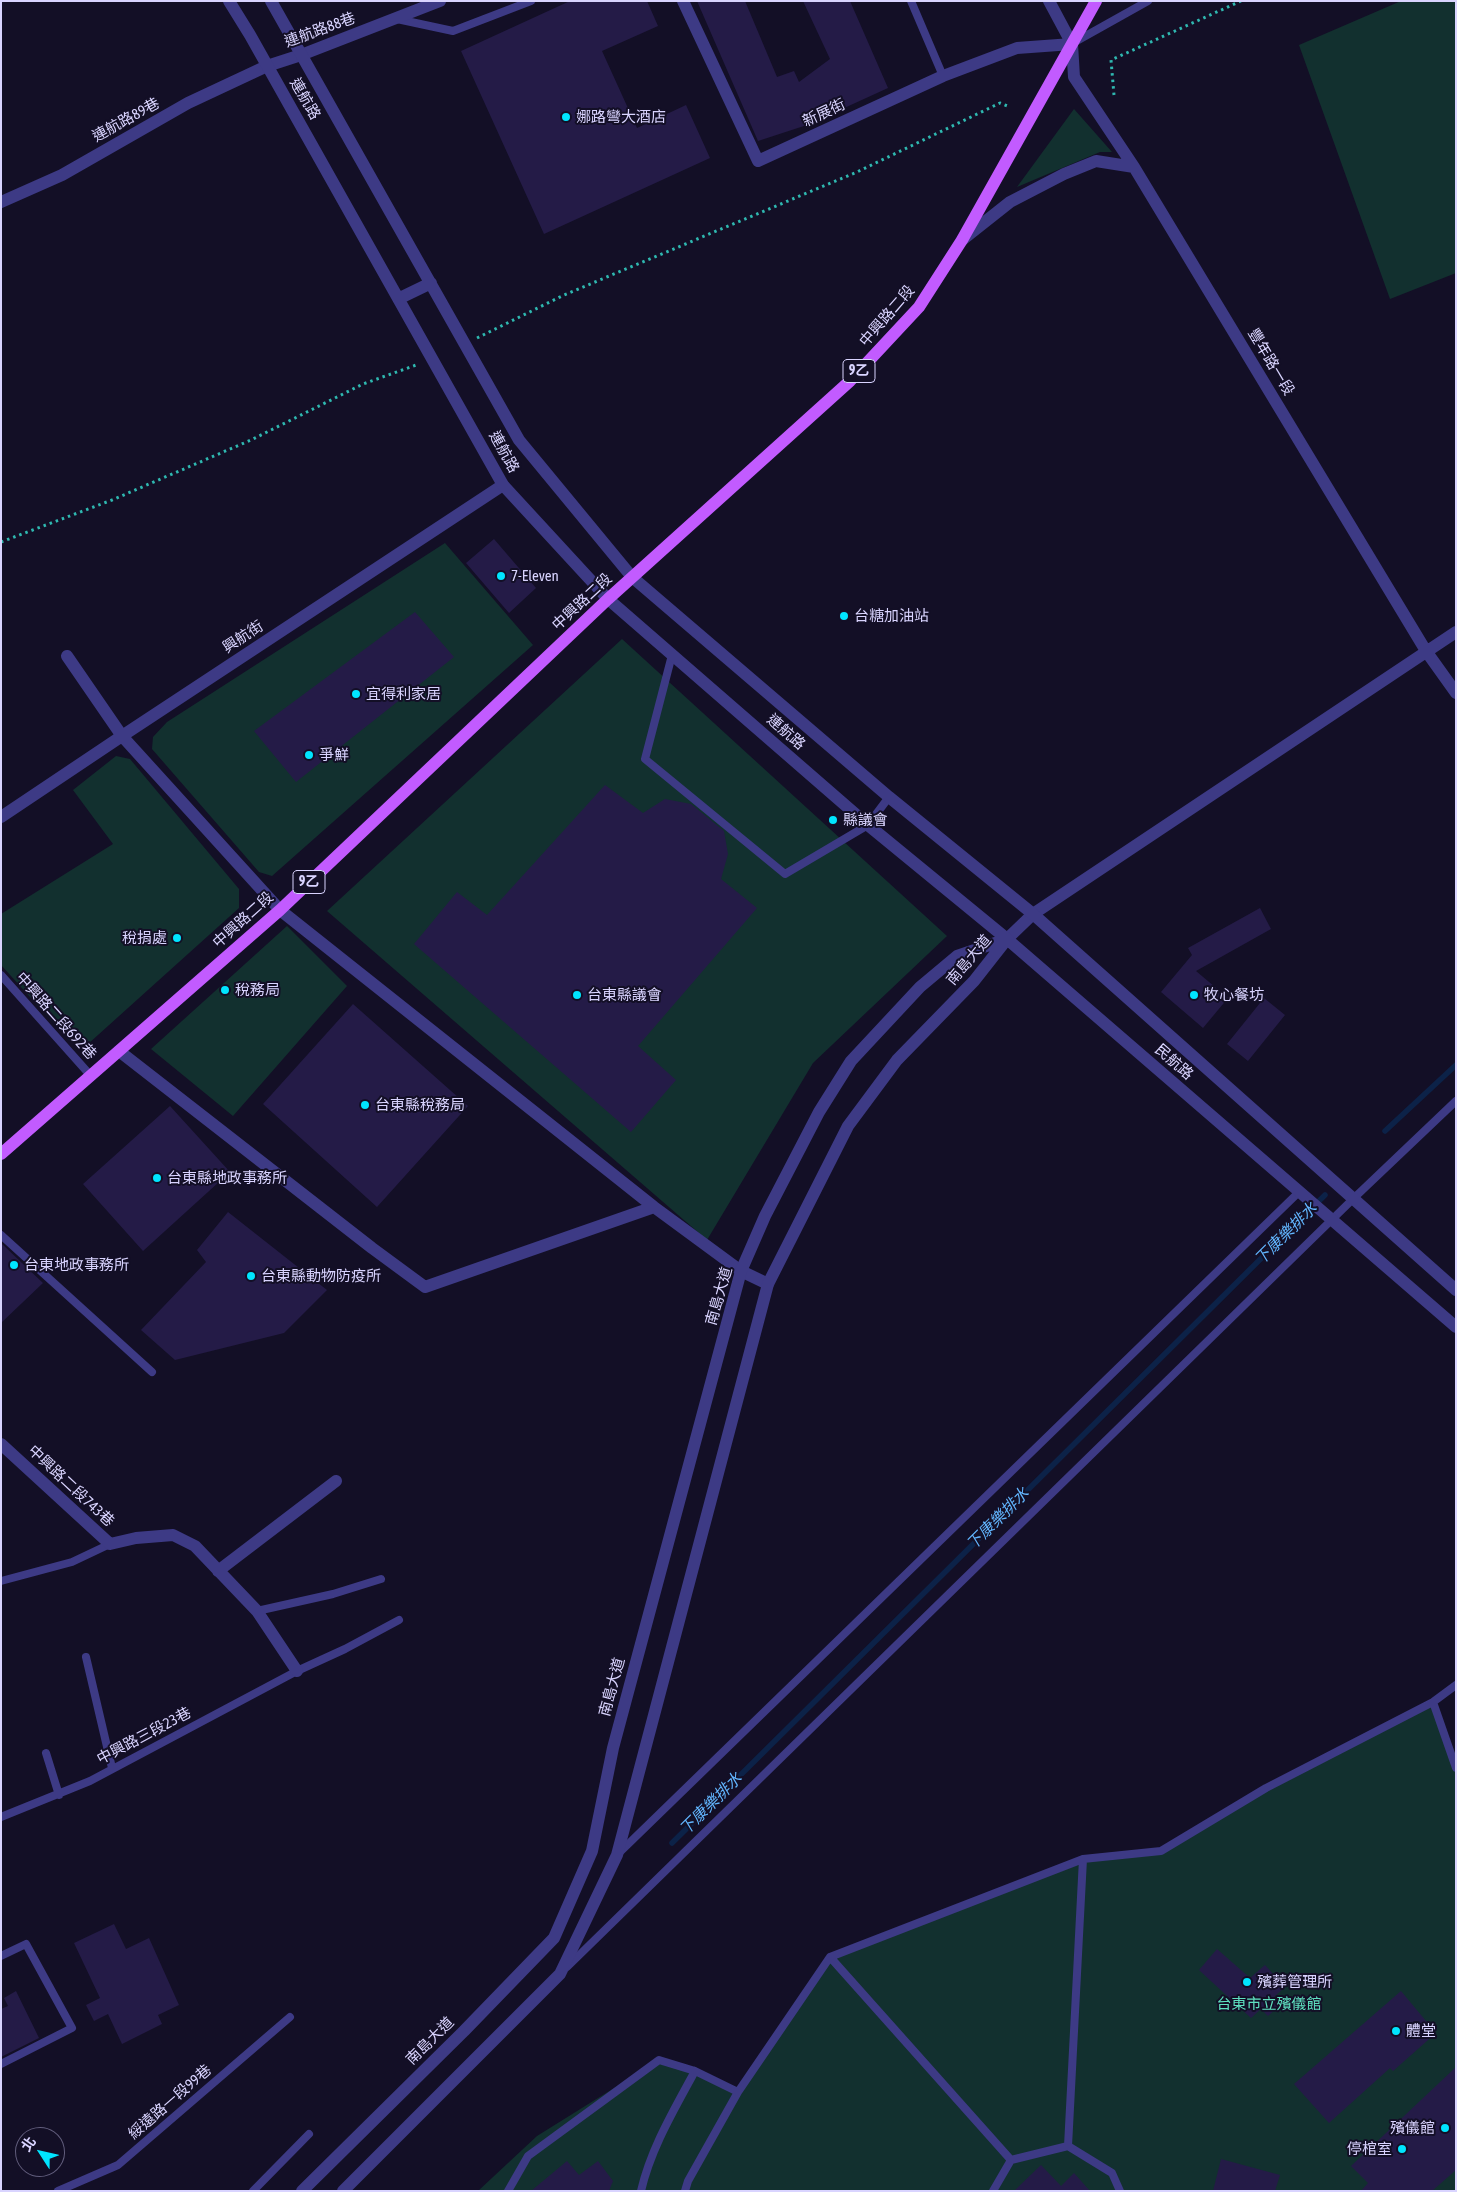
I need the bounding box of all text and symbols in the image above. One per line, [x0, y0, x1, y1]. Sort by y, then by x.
street label: 連航路88巷 [282, 9, 358, 51]
street label: 連航路 [286, 75, 324, 123]
street label: 連航路89巷 [89, 94, 163, 146]
street label: 新展街 [800, 95, 848, 131]
place label: 娜路彎大酒店 [576, 108, 666, 126]
marker: 娜路彎大酒店 [560, 111, 572, 123]
street label: 中興路二段 [856, 282, 918, 350]
street label: 豐年路一段 [1244, 325, 1298, 399]
road number: 9乙 [843, 360, 875, 382]
street label: 連航路 [485, 428, 523, 476]
place label: 7-Eleven [511, 567, 559, 585]
marker: 7-Eleven [495, 570, 507, 582]
street label: 中興路二段 [548, 570, 616, 634]
place label: 台糖加油站 [854, 607, 929, 625]
marker: 台糖加油站 [838, 610, 850, 622]
street label: 興航街 [219, 617, 267, 657]
place label: 宜得利家居 [366, 685, 441, 703]
marker: 宜得利家居 [350, 688, 362, 700]
street label: 連航路 [763, 710, 809, 754]
place label: 爭鮮 [319, 746, 349, 764]
marker: 爭鮮 [303, 749, 315, 761]
place label: 縣議會 [843, 811, 888, 829]
marker: 縣議會 [827, 814, 839, 826]
road number: 9乙 [293, 870, 325, 894]
street label: 中興路二段 [209, 888, 277, 952]
place label: 稅捐處 [122, 929, 167, 947]
street label: 南島大道 [943, 931, 995, 989]
marker: 稅捐處 [171, 932, 183, 944]
street label: 中興路二段692巷 [12, 969, 100, 1063]
place label: 稅務局 [235, 981, 280, 999]
marker: 稅務局 [219, 984, 231, 996]
place label: 台東縣議會 [587, 986, 662, 1004]
place label: 牧心餐坊 [1204, 986, 1264, 1004]
marker: 台東縣議會 [571, 989, 583, 1001]
marker: 牧心餐坊 [1188, 989, 1200, 1001]
street label: 民航路 [1151, 1040, 1197, 1084]
place label: 台東縣稅務局 [375, 1096, 465, 1114]
marker: 台東縣稅務局 [359, 1099, 371, 1111]
place label: 台東縣地政事務所 [167, 1169, 287, 1187]
marker: 台東縣地政事務所 [151, 1172, 163, 1184]
water label: 下康樂排水 [1251, 1199, 1321, 1269]
place label: 台東地政事務所 [24, 1256, 129, 1274]
marker: 台東地政事務所 [8, 1259, 20, 1271]
street label: 南島大道 [702, 1265, 736, 1327]
place label: 台東縣動物防疫所 [261, 1267, 381, 1285]
marker: 台東縣動物防疫所 [245, 1270, 257, 1282]
street label: 中興路二段743巷 [24, 1442, 118, 1530]
water label: 下康樂排水 [963, 1484, 1033, 1554]
street label: 南島大道 [596, 1656, 628, 1718]
street label: 中興路三段23巷 [94, 1704, 194, 1768]
water label: 下康樂排水 [676, 1769, 746, 1839]
place label: 殯葬管理所 [1257, 1973, 1332, 1991]
marker: 殯葬管理所 [1241, 1976, 1253, 1988]
park label: 台東市立殯儀館 [1217, 1995, 1321, 2013]
street label: 南島大道 [402, 2013, 458, 2069]
place label: 體堂 [1406, 2022, 1436, 2040]
marker: 體堂 [1390, 2025, 1402, 2037]
street label: 綏遠路一段99巷 [125, 2061, 215, 2143]
place label: 殯儀館 [1390, 2119, 1435, 2137]
marker: 殯儀館 [1439, 2122, 1451, 2134]
north arrow [15, 2127, 65, 2177]
text: 北 [18, 2134, 39, 2154]
place label: 停棺室 [1347, 2140, 1392, 2158]
marker: 停棺室 [1396, 2143, 1408, 2155]

